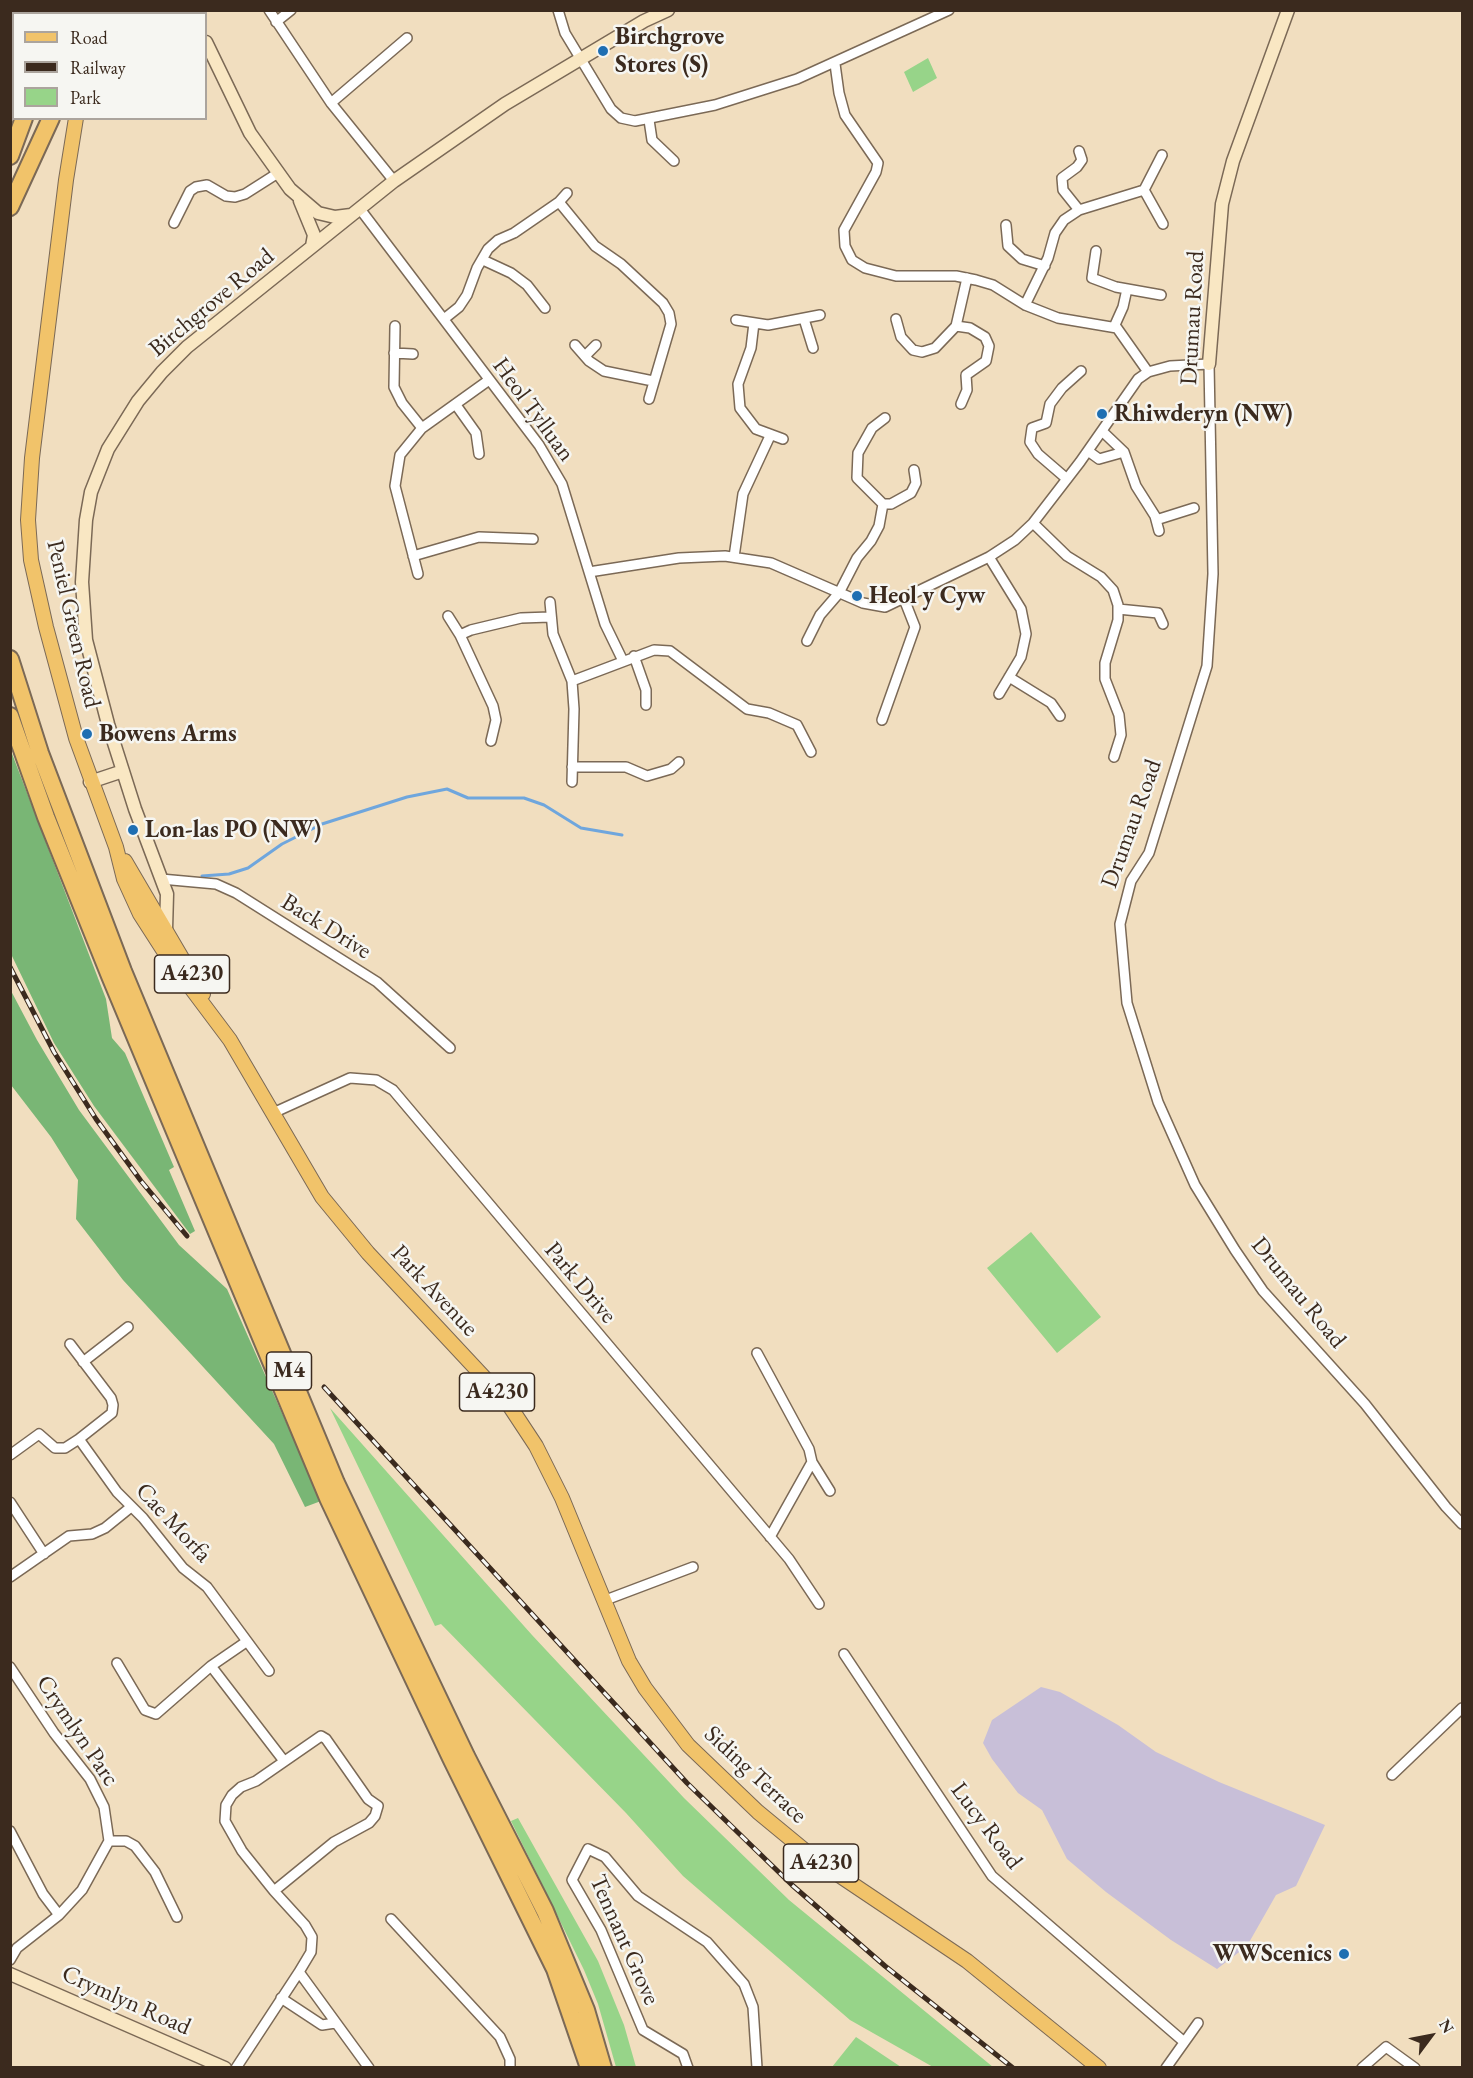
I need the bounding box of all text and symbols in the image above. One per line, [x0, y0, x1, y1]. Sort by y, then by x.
legend [12, 12, 207, 120]
place label: Birchgrove Stores (S) [615, 23, 724, 79]
text: Road [70, 26, 108, 49]
marker: Birchgrove Stores (S) [596, 44, 610, 58]
text: Railway [70, 56, 126, 79]
text: Park [70, 86, 101, 109]
street label: Birchgrove Road [144, 242, 280, 364]
street label: Drumau Road [1175, 250, 1211, 386]
street label: Heol Tylluan [486, 352, 580, 468]
place label: Rhiwderyn (NW) [1114, 400, 1293, 428]
marker: Rhiwderyn (NW) [1095, 407, 1109, 421]
street label: Peniel Green Road [40, 537, 106, 711]
place label: Heol y Cyw [869, 582, 986, 610]
marker: Heol y Cyw [850, 589, 864, 603]
place label: Bowens Arms [99, 720, 237, 748]
marker: Bowens Arms [80, 727, 94, 741]
street label: Drumau Road [1095, 756, 1169, 892]
place label: Lon-las PO (NW) [145, 816, 321, 844]
marker: Lon-las PO (NW) [126, 823, 140, 837]
street label: Back Drive [276, 888, 376, 966]
road number: A4230 [154, 955, 230, 993]
street label: Drumau Road [1244, 1232, 1352, 1354]
street label: Park Drive [538, 1237, 622, 1329]
street label: Park Avenue [384, 1239, 484, 1343]
road number: M4 [266, 1352, 312, 1390]
road number: A4230 [460, 1373, 534, 1411]
street label: Cae Morfa [129, 1477, 217, 1569]
street label: Crymlyn Parc [29, 1670, 125, 1792]
street label: Siding Terrace [698, 1720, 812, 1830]
street label: Lucy Road [944, 1777, 1028, 1875]
road number: A4230 [784, 1844, 858, 1882]
street label: Tennant Grove [583, 1871, 665, 2009]
place label: WWScenics [1213, 1940, 1332, 1968]
marker: WWScenics [1337, 1947, 1351, 1961]
street label: Crymlyn Road [57, 1960, 195, 2042]
north arrow [1401, 2006, 1461, 2066]
text: N [1434, 2015, 1459, 2037]

